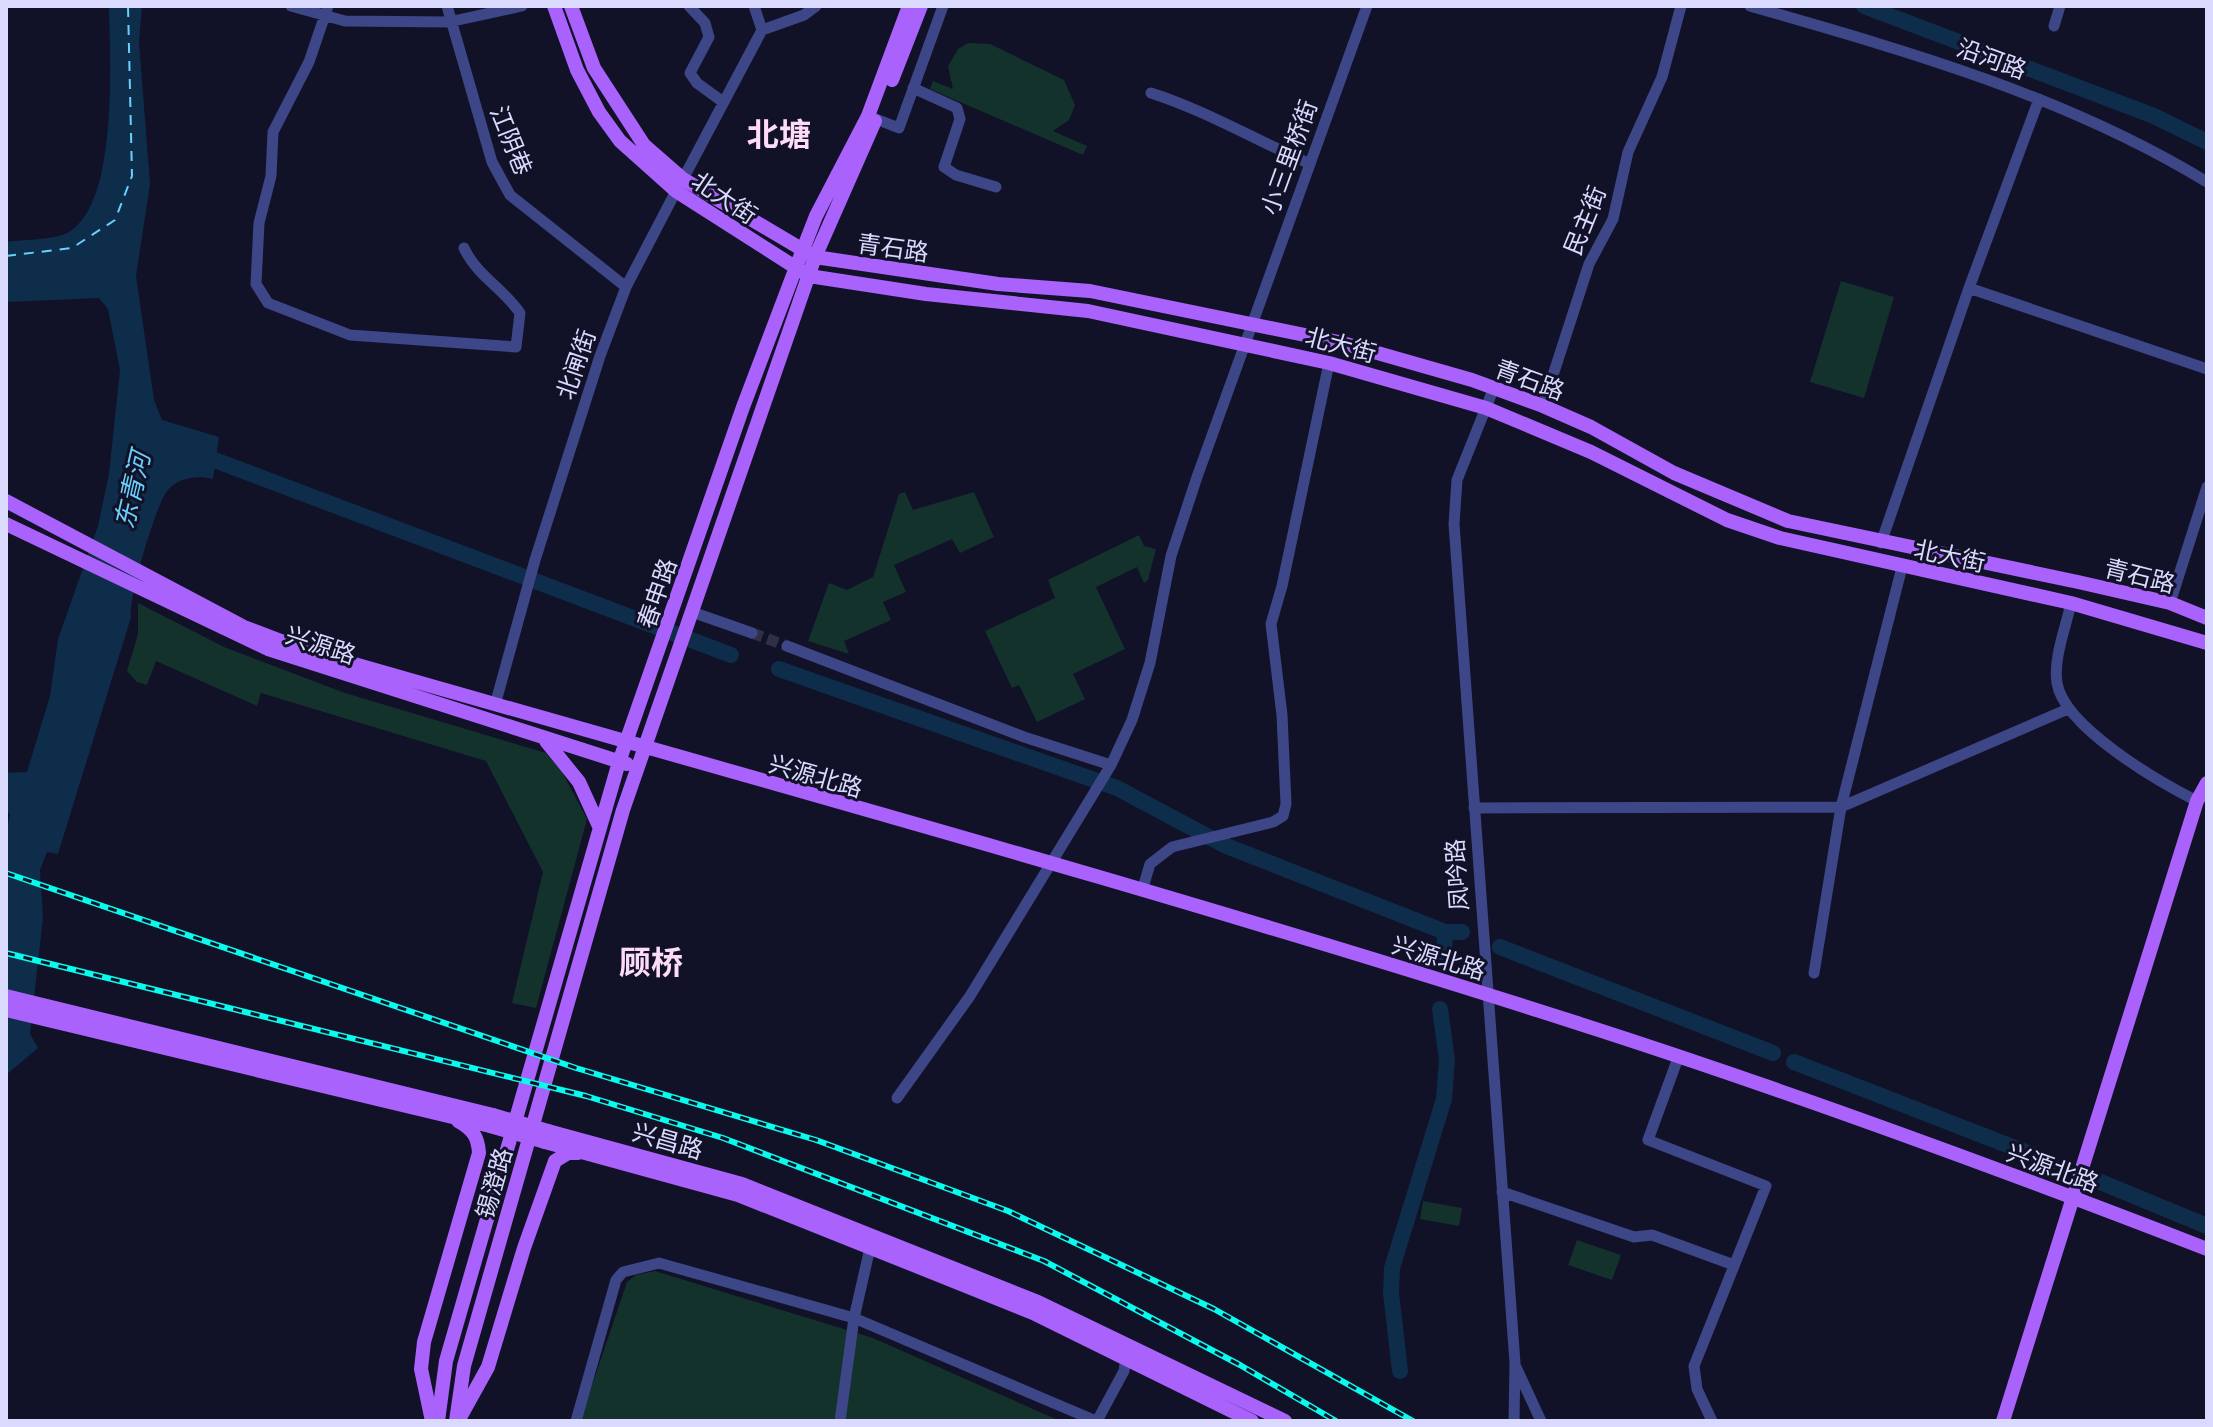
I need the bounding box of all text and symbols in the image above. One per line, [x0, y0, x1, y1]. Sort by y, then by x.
street label: 沿河路 [1953, 32, 2031, 84]
street label: 小三里桥街 [1254, 96, 1322, 218]
street label: 江阴巷 [485, 101, 539, 179]
district label: 北塘 [747, 113, 811, 153]
street label: 北大街 [687, 165, 763, 229]
street label: 民主街 [1557, 181, 1611, 259]
street label: 青石路 [855, 228, 931, 266]
street label: 北大街 [1302, 321, 1380, 367]
street label: 北闸街 [550, 325, 600, 403]
street label: 青石路 [1491, 353, 1569, 405]
water label: 东青河 [107, 444, 156, 531]
street label: 北大街 [1912, 533, 1988, 577]
street label: 青石路 [2102, 552, 2178, 598]
street label: 春申路 [631, 554, 681, 632]
street label: 兴源路 [282, 619, 360, 669]
street label: 兴源北路 [766, 748, 866, 802]
street label: 凤吟路 [1439, 838, 1473, 912]
street label: 兴源北路 [1389, 929, 1489, 985]
district label: 顾桥 [619, 941, 683, 981]
street label: 兴昌路 [629, 1116, 707, 1164]
street label: 兴源北路 [2003, 1137, 2103, 1197]
street label: 锡澄路 [469, 1144, 517, 1222]

